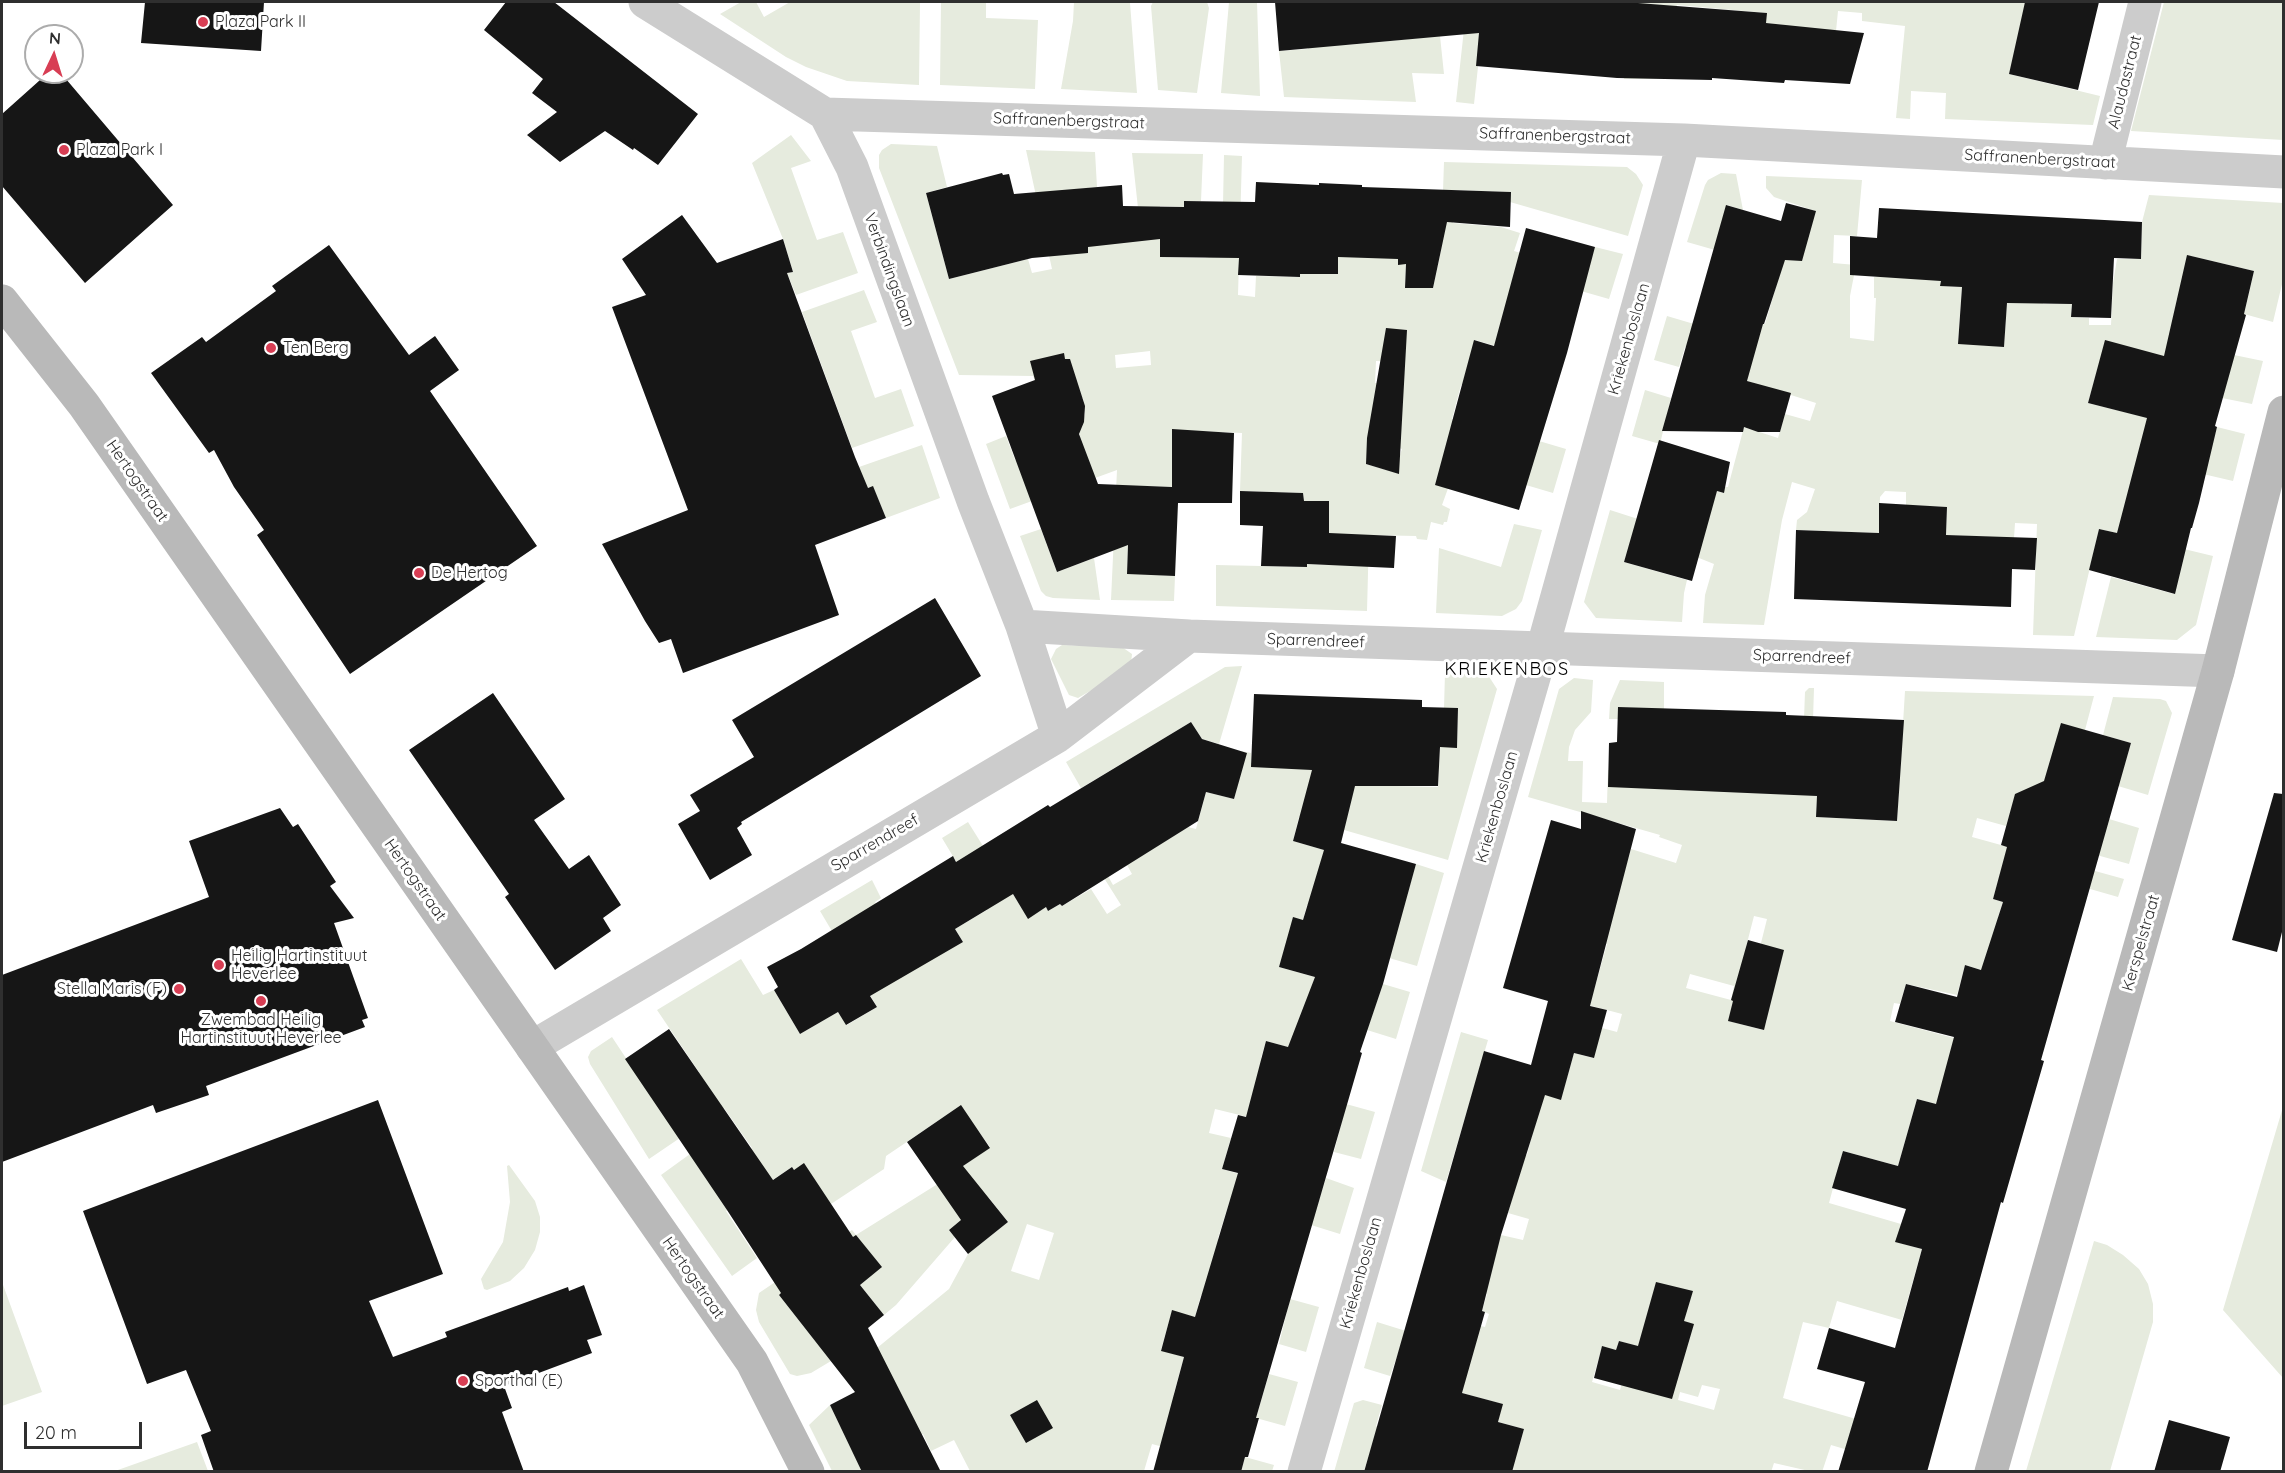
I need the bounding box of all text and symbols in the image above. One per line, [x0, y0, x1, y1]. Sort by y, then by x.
place label: Plaza Park II [215, 12, 306, 32]
marker: Plaza Park II [196, 15, 210, 29]
north arrow [24, 24, 84, 84]
text: N [49, 28, 62, 48]
street label: Alaudastraat [2104, 33, 2146, 131]
street label: Saffranenbergstraat [993, 109, 1145, 133]
street label: Saffranenbergstraat [1479, 124, 1631, 148]
place label: Plaza Park I [76, 140, 163, 160]
marker: Plaza Park I [57, 143, 71, 157]
street label: Saffranenbergstraat [1964, 145, 2116, 173]
street label: Verbindingslaan [859, 210, 919, 330]
street label: Kriekenboslaan [1604, 281, 1654, 397]
place label: Ten Berg [283, 338, 349, 358]
marker: Ten Berg [264, 341, 278, 355]
street label: Hertogstraat [102, 436, 172, 526]
place label: De Hertog [431, 563, 508, 583]
marker: De Hertog [412, 566, 426, 580]
street label: Sparrendreef [1267, 630, 1365, 652]
street label: Sparrendreef [1753, 646, 1851, 668]
district label: KRIEKENBOS [1444, 659, 1570, 681]
street label: Kriekenboslaan [1472, 749, 1522, 865]
street label: Sparrendreef [828, 810, 922, 876]
street label: Hertogstraat [380, 835, 450, 925]
street label: Kerspelstraat [2118, 893, 2164, 993]
place label: Heilig Hartinstituut Heverlee [231, 946, 367, 984]
marker: Heilig Hartinstituut Heverlee [212, 958, 226, 972]
place label: Stella Maris (F) [57, 979, 167, 999]
marker: Stella Maris (F) [172, 982, 186, 996]
marker: Zwembad Heilig Hartinstituut Heverlee [254, 994, 268, 1008]
place label: Zwembad Heilig Hartinstituut Heverlee [181, 1010, 341, 1048]
street label: Kriekenboslaan [1336, 1215, 1386, 1331]
street label: Hertogstraat [658, 1233, 728, 1323]
place label: Sporthal (E) [475, 1371, 563, 1391]
marker: Sporthal (E) [456, 1374, 470, 1388]
scale bar [27, 1410, 146, 1448]
text: 20 m [35, 1421, 77, 1444]

